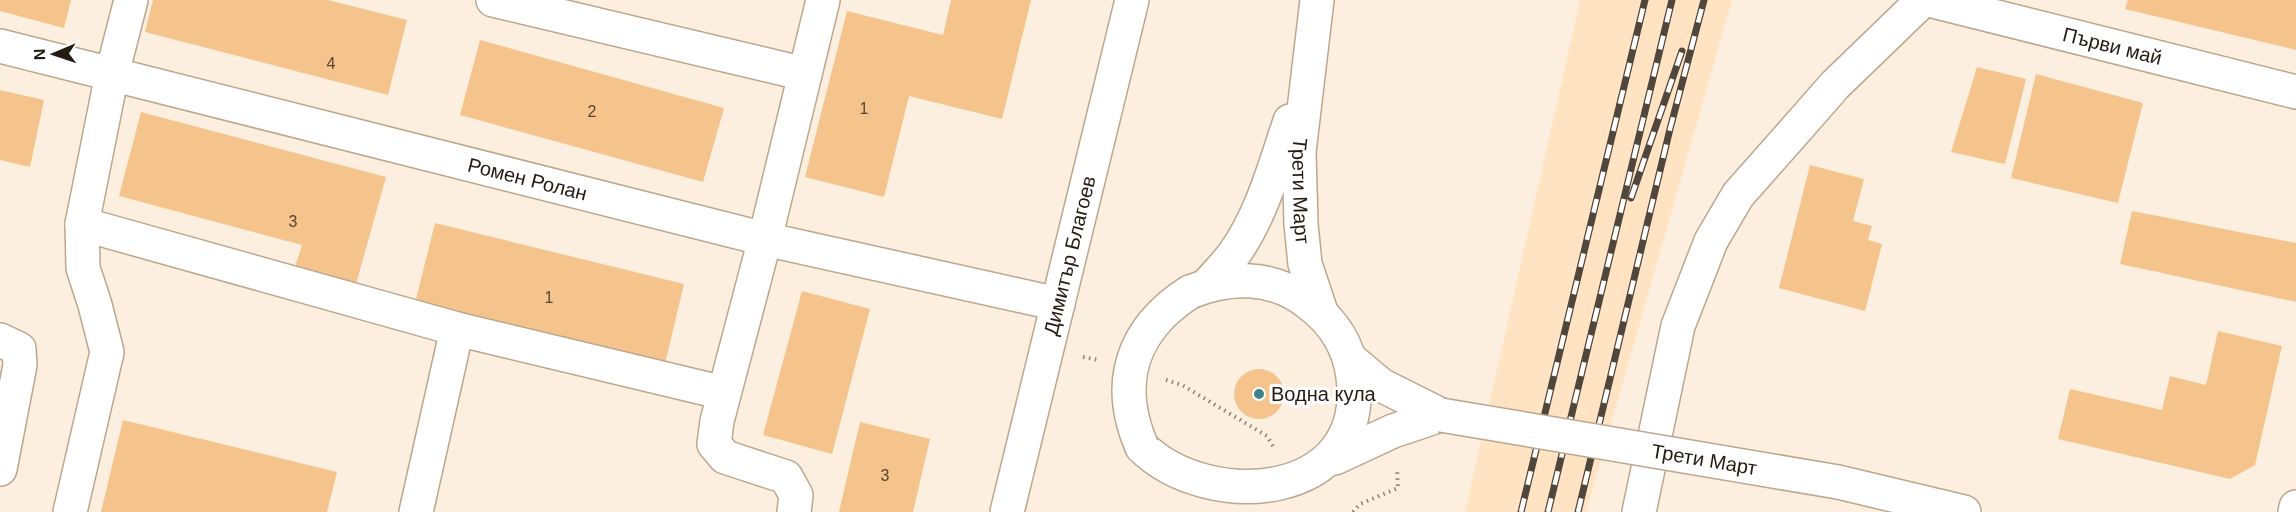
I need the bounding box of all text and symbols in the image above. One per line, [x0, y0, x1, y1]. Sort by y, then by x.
street label: Първи май [2060, 23, 2164, 69]
north arrow [24, 24, 84, 84]
text: N [31, 48, 48, 61]
house number: 4 [327, 55, 336, 72]
house number: 1 [860, 100, 869, 117]
house number: 2 [588, 103, 597, 120]
street label: Трети Март [1288, 137, 1314, 245]
street label: Ромен Ролан [466, 153, 589, 205]
street label: Димитър Благоев [1040, 174, 1100, 338]
house number: 3 [289, 213, 298, 230]
house number: 1 [545, 289, 554, 306]
place label: Водна кула [1271, 383, 1377, 405]
marker: Водна кула [1252, 387, 1266, 401]
street label: Трети Март [1650, 440, 1759, 479]
house number: 3 [881, 467, 890, 484]

